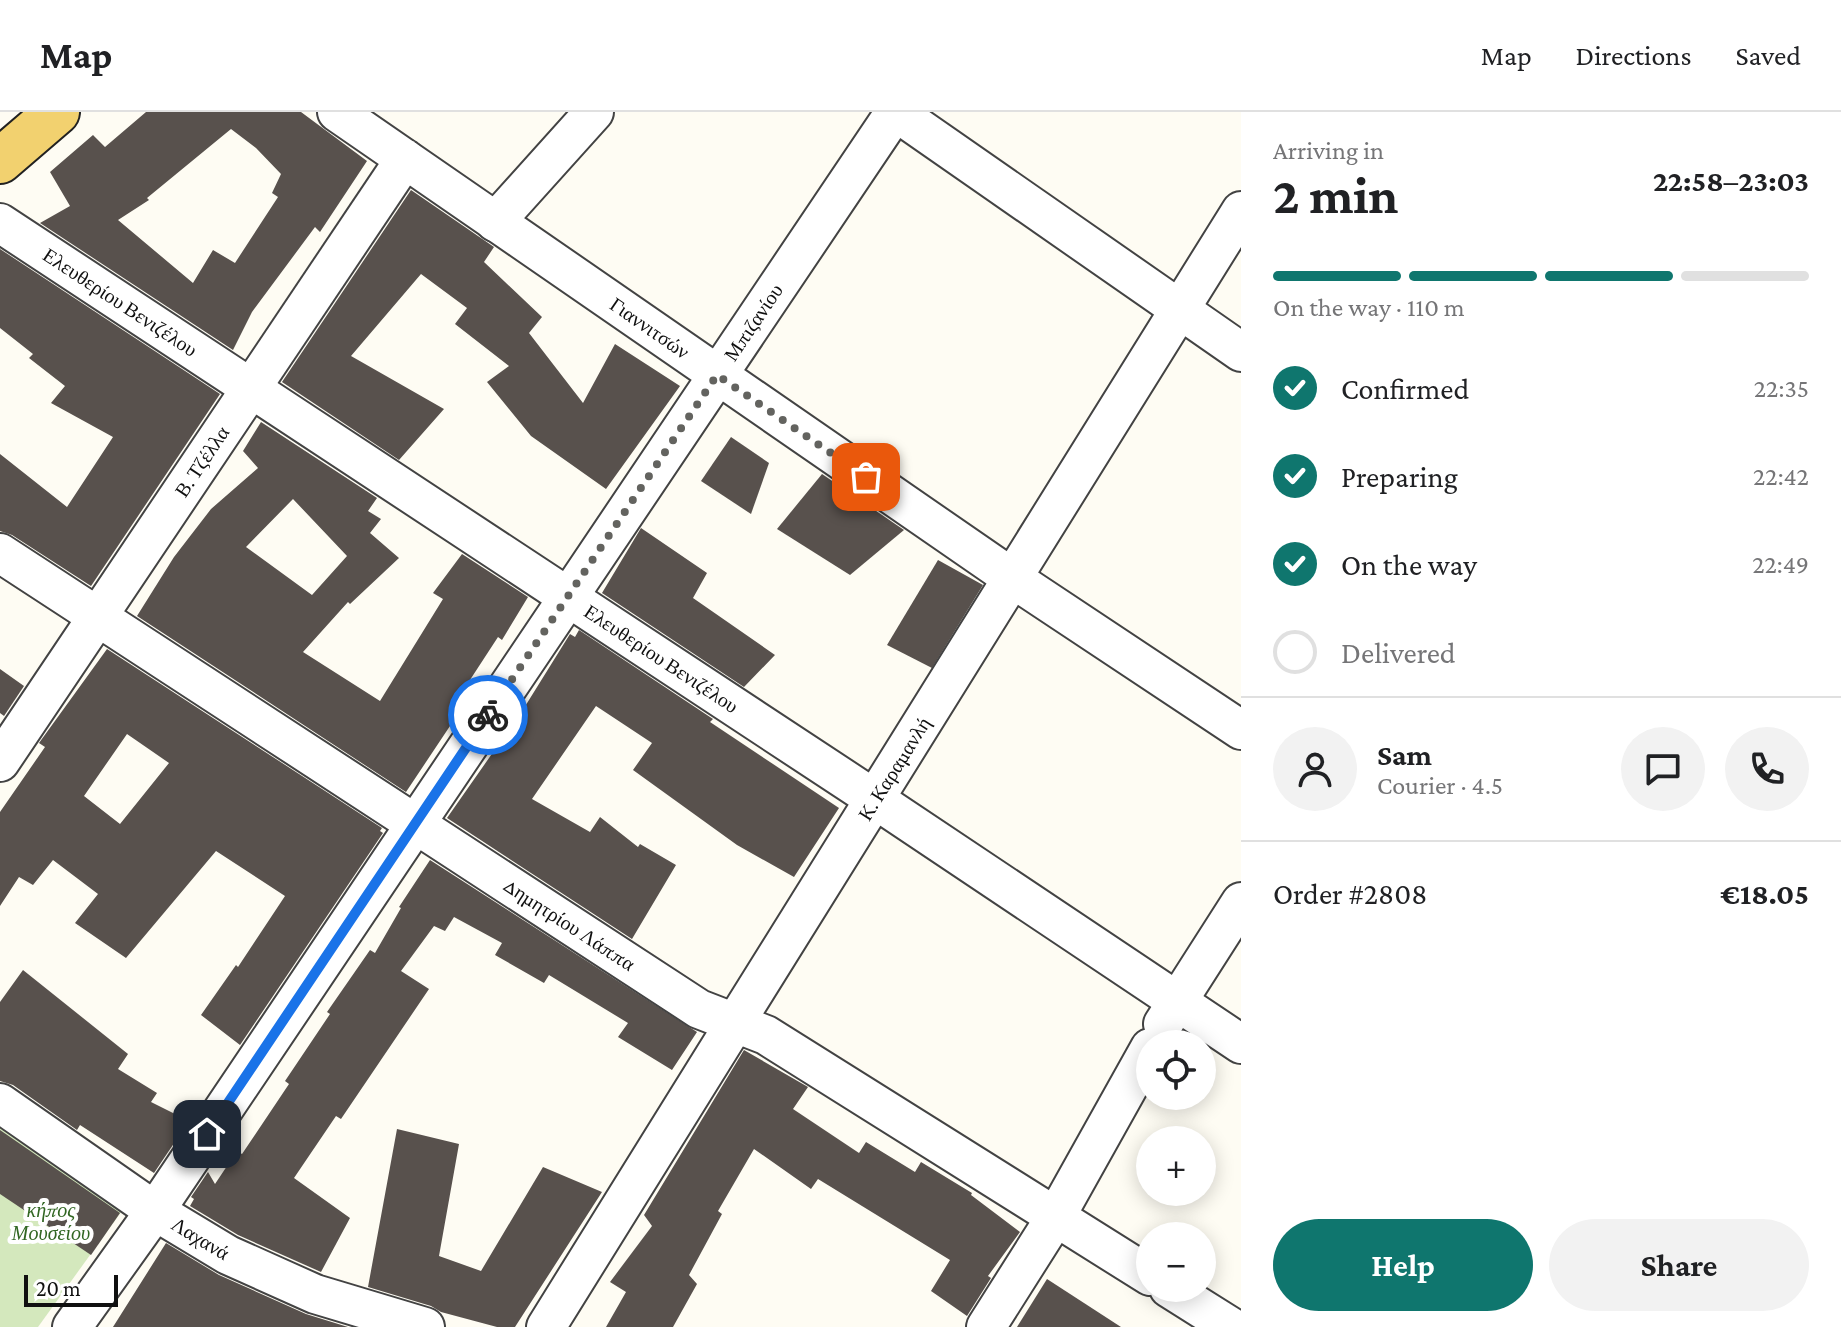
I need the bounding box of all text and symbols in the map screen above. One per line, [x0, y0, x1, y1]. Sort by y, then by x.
text: Map [40, 34, 113, 76]
text: Map [1481, 40, 1532, 71]
text: Directions [1576, 40, 1691, 71]
text: Saved [1735, 40, 1801, 71]
text: Arriving in [1273, 136, 1384, 165]
text: 22:58–23:03 [1653, 164, 1809, 197]
text: 2 min [1273, 166, 1398, 224]
street label: Ελευθερίου Βενιζέλου [39, 244, 201, 361]
street label: Μπιζανίου [720, 280, 787, 365]
street label: Γιαννιτσών [606, 293, 694, 363]
text: On the way · 110 m [1273, 293, 1465, 322]
icon: check [1273, 366, 1317, 410]
text: Confirmed [1341, 372, 1469, 405]
text: 22:35 [1754, 374, 1809, 403]
street label: Β. Τζέλλα [170, 422, 234, 501]
pin [832, 443, 900, 511]
icon: check [1273, 454, 1317, 498]
icon: bag [844, 455, 888, 499]
text: Preparing [1341, 460, 1458, 493]
text: 22:42 [1753, 462, 1809, 491]
icon: check [1273, 542, 1317, 586]
text: On the way [1341, 548, 1477, 581]
text: 22:49 [1752, 550, 1809, 579]
street label: Ελευθερίου Βενιζέλου [580, 600, 743, 717]
text: Delivered [1341, 636, 1456, 669]
courier [448, 675, 528, 755]
icon: bike [466, 693, 510, 737]
street label: Κ. Καραμανλή [854, 713, 936, 824]
button: person [1273, 727, 1357, 811]
button: chat [1621, 727, 1705, 811]
button: phone [1725, 727, 1809, 811]
text: Sam [1377, 738, 1432, 771]
text: Courier · 4.5 [1377, 771, 1503, 800]
street label: Δημητρίου Λάππα [500, 874, 639, 975]
text: Order #2808 [1273, 877, 1427, 910]
text: €18.05 [1720, 877, 1809, 910]
map controls [1136, 1030, 1216, 1302]
button: locate [1136, 1030, 1216, 1110]
pin [173, 1100, 241, 1168]
icon: home [185, 1112, 229, 1156]
button: + [1136, 1126, 1216, 1206]
park label: κήπος Μουσείου [11, 1199, 90, 1244]
street label: Λαχανά [168, 1213, 234, 1264]
button: Help [1273, 1219, 1533, 1311]
button: Share [1549, 1219, 1809, 1311]
button: − [1136, 1222, 1216, 1302]
scale bar [24, 1271, 118, 1307]
text: 20 m [36, 1276, 81, 1301]

